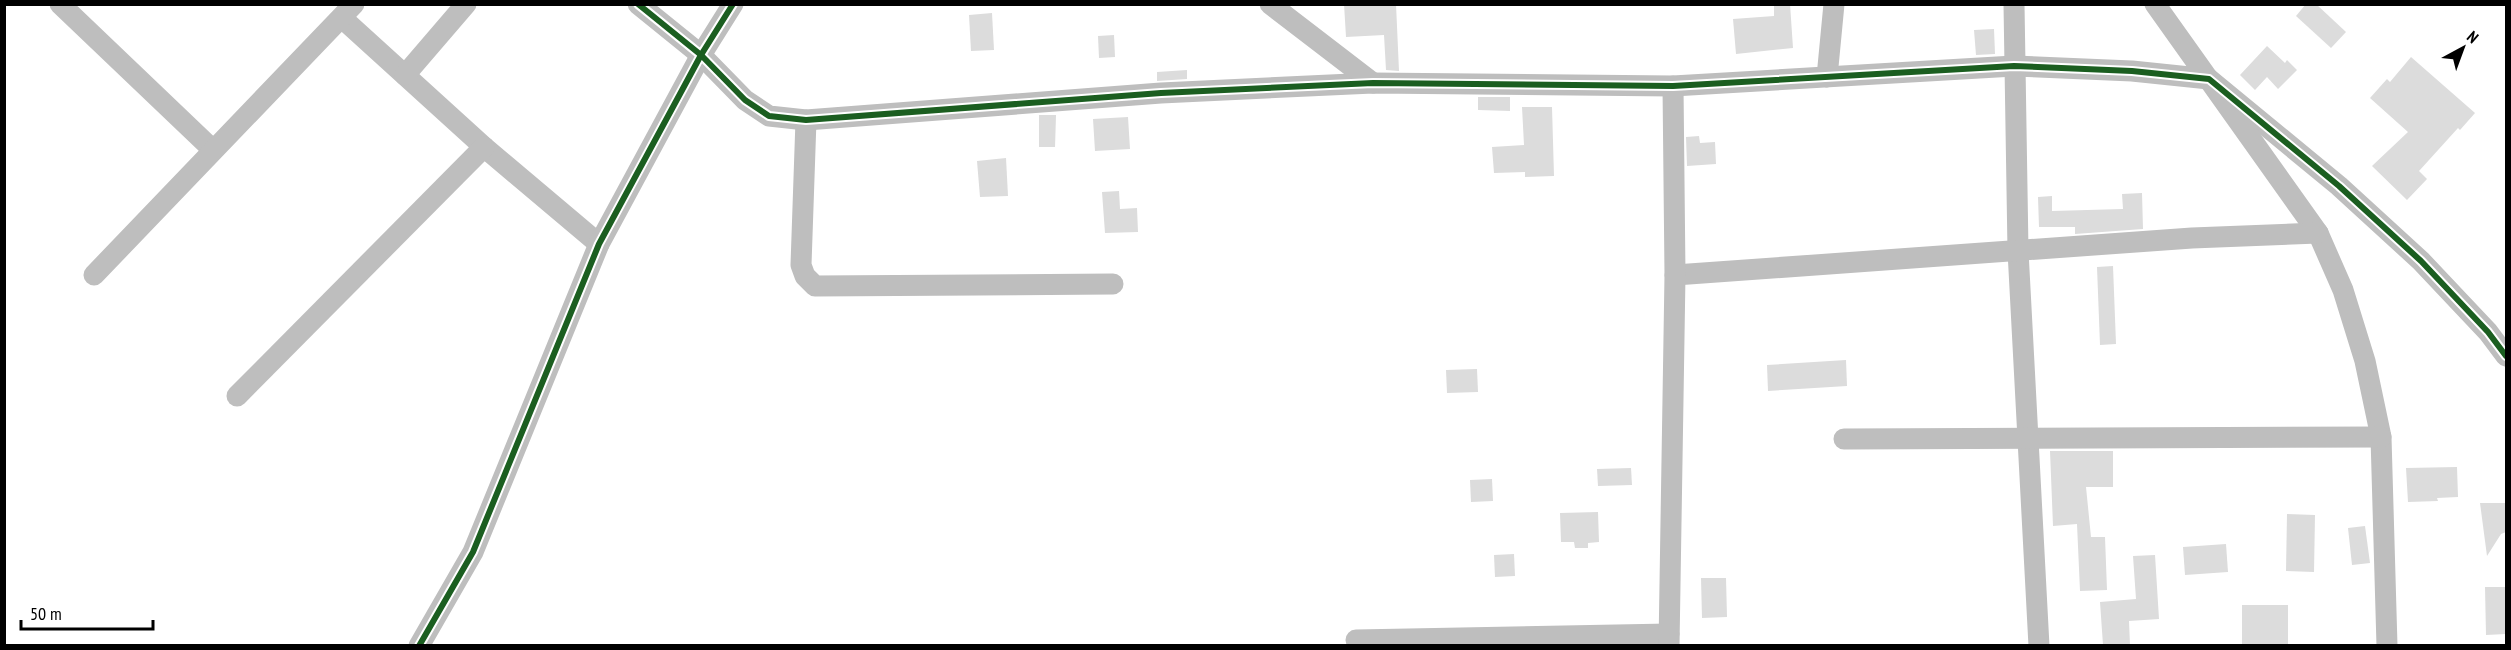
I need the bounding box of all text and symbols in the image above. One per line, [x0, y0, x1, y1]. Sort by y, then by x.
north arrow [2433, 18, 2493, 78]
text: N [2463, 26, 2483, 47]
scale bar [21, 593, 153, 631]
text: 50 m [30, 602, 62, 625]

